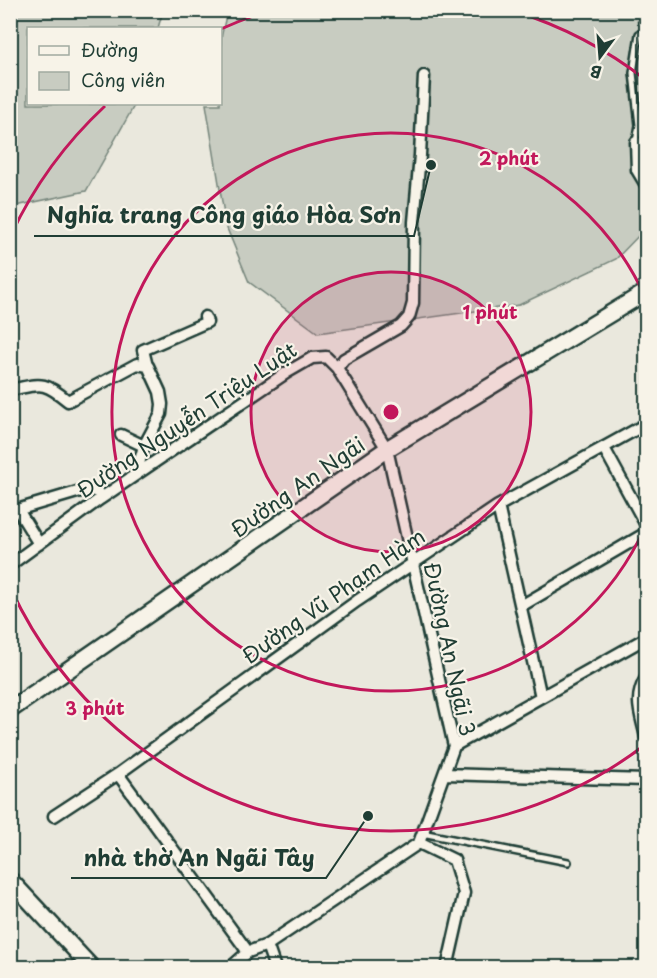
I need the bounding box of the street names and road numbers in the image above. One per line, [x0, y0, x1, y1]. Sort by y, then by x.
street label: Đường Nguyễn Triệu Luật [69, 333, 303, 505]
street label: Đường An Ngãi [223, 428, 371, 544]
street label: Đường Vũ Phạm Hàm [235, 519, 431, 671]
street label: Đường An Ngãi 3 [417, 559, 485, 739]

